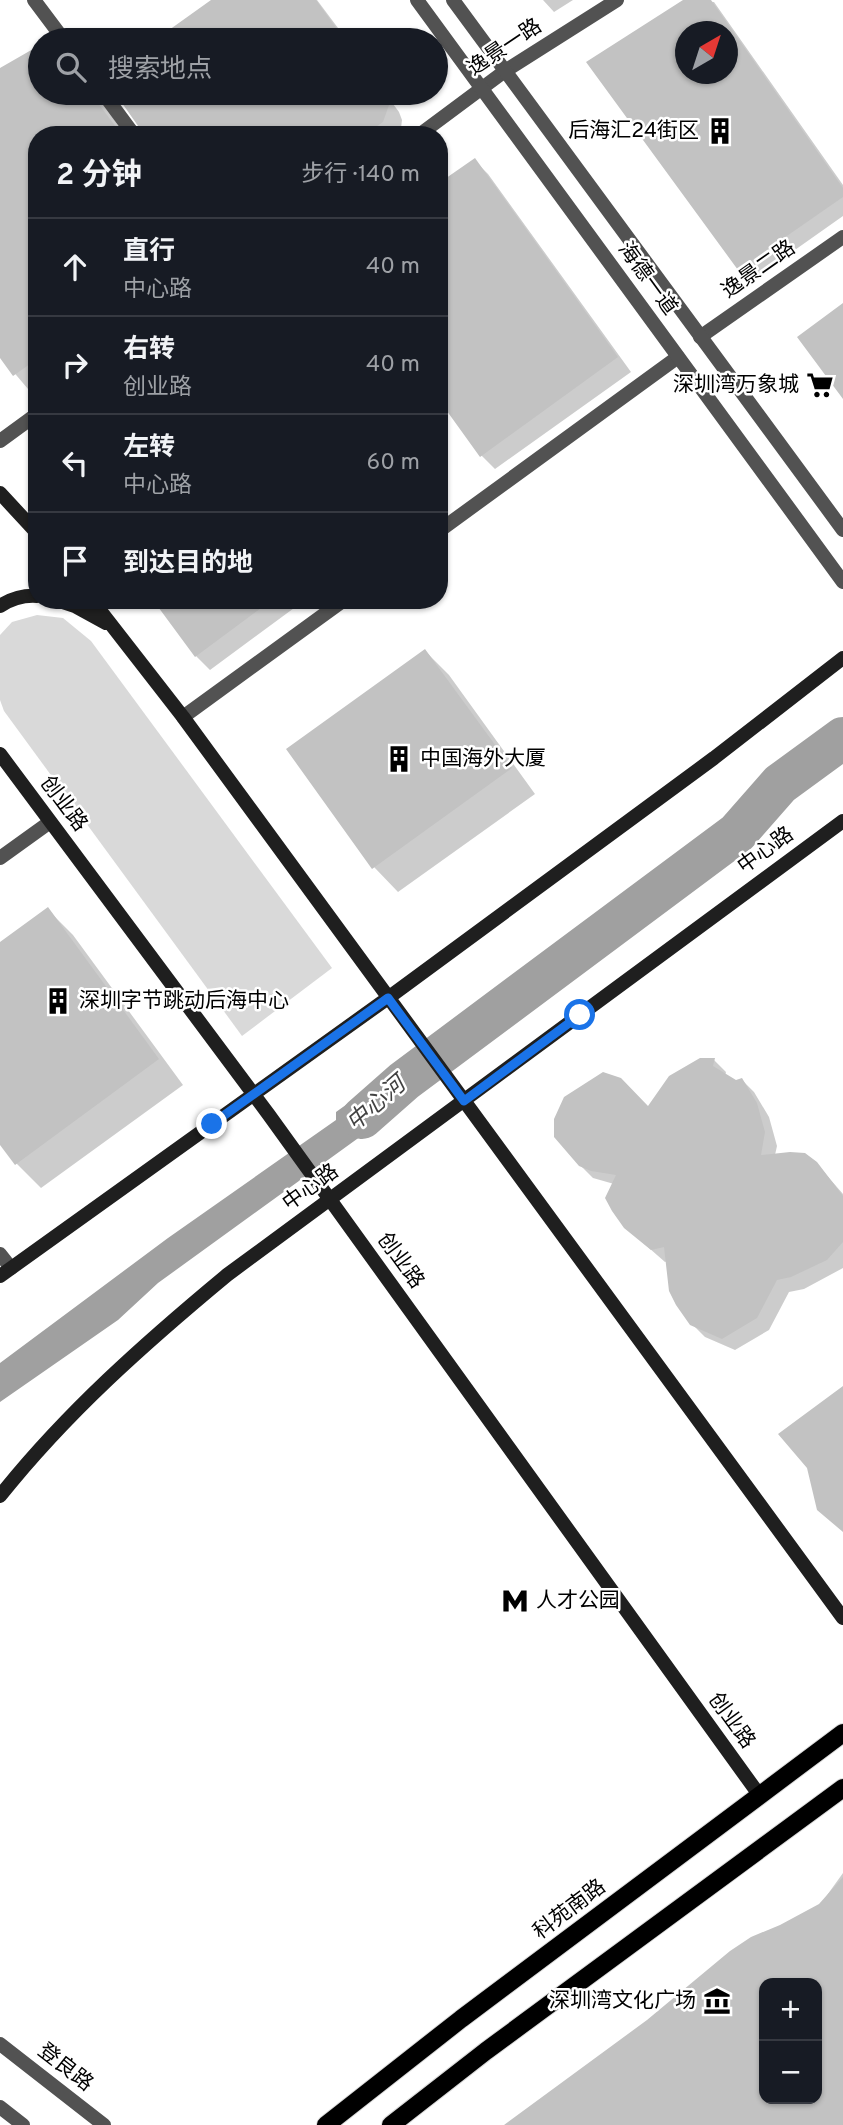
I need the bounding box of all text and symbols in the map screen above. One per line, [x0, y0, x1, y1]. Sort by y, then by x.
street label: 逸景一路 [463, 13, 547, 83]
north arrow [675, 21, 738, 84]
search box [28, 28, 448, 105]
icon: search [52, 48, 90, 86]
text: 搜索地点 [108, 54, 212, 87]
building icon: 后海汇24街区 [705, 116, 735, 146]
place label: 后海汇24街区 [568, 118, 699, 145]
text: 2 分钟 [56, 158, 142, 195]
text: 步行 · 140 m [301, 161, 420, 190]
street label: 逸景二路 [717, 235, 801, 305]
text: 直行 [123, 236, 175, 269]
street label: 海德一道 [611, 237, 683, 321]
icon: ahead [56, 248, 94, 286]
text: 40 m [366, 253, 420, 282]
text: 中心路 [123, 276, 192, 305]
text: 右转 [123, 334, 175, 367]
icon: right [56, 346, 94, 384]
text: 40 m [366, 351, 420, 380]
supermarket icon: 深圳湾万象城 [805, 370, 835, 400]
place label: 深圳湾万象城 [673, 372, 799, 399]
text: 创业路 [123, 374, 192, 403]
text: 左转 [123, 432, 175, 465]
icon: left [56, 444, 94, 482]
text: 60 m [367, 449, 420, 478]
text: 中心路 [123, 472, 192, 501]
icon: arrive [56, 542, 94, 580]
text: 到达目的地 [123, 548, 253, 581]
building icon: 中国海外大厦 [384, 744, 414, 774]
place label: 中国海外大厦 [420, 746, 546, 773]
street label: 创业路 [33, 771, 93, 837]
street label: 中心路 [733, 822, 799, 880]
building icon: 深圳字节跳动后海中心 [43, 986, 73, 1016]
place label: 深圳字节跳动后海中心 [79, 988, 289, 1015]
route start [564, 999, 595, 1030]
water label: 中心河 [341, 1069, 416, 1139]
route end [196, 1108, 227, 1139]
street label: 中心路 [278, 1159, 344, 1217]
street label: 创业路 [371, 1228, 429, 1294]
metro station icon: 人才公园 [500, 1586, 530, 1616]
place label: 人才公园 [536, 1588, 620, 1615]
street label: 创业路 [702, 1688, 760, 1754]
street label: 科苑南路 [528, 1874, 612, 1946]
map controls [759, 1978, 822, 2104]
button: + [759, 1978, 822, 2041]
museum icon: 深圳湾文化广场 [702, 1986, 732, 2016]
place label: 深圳湾文化广场 [549, 1988, 696, 2015]
street label: 登良路 [32, 2038, 98, 2098]
button: − [759, 2041, 822, 2104]

